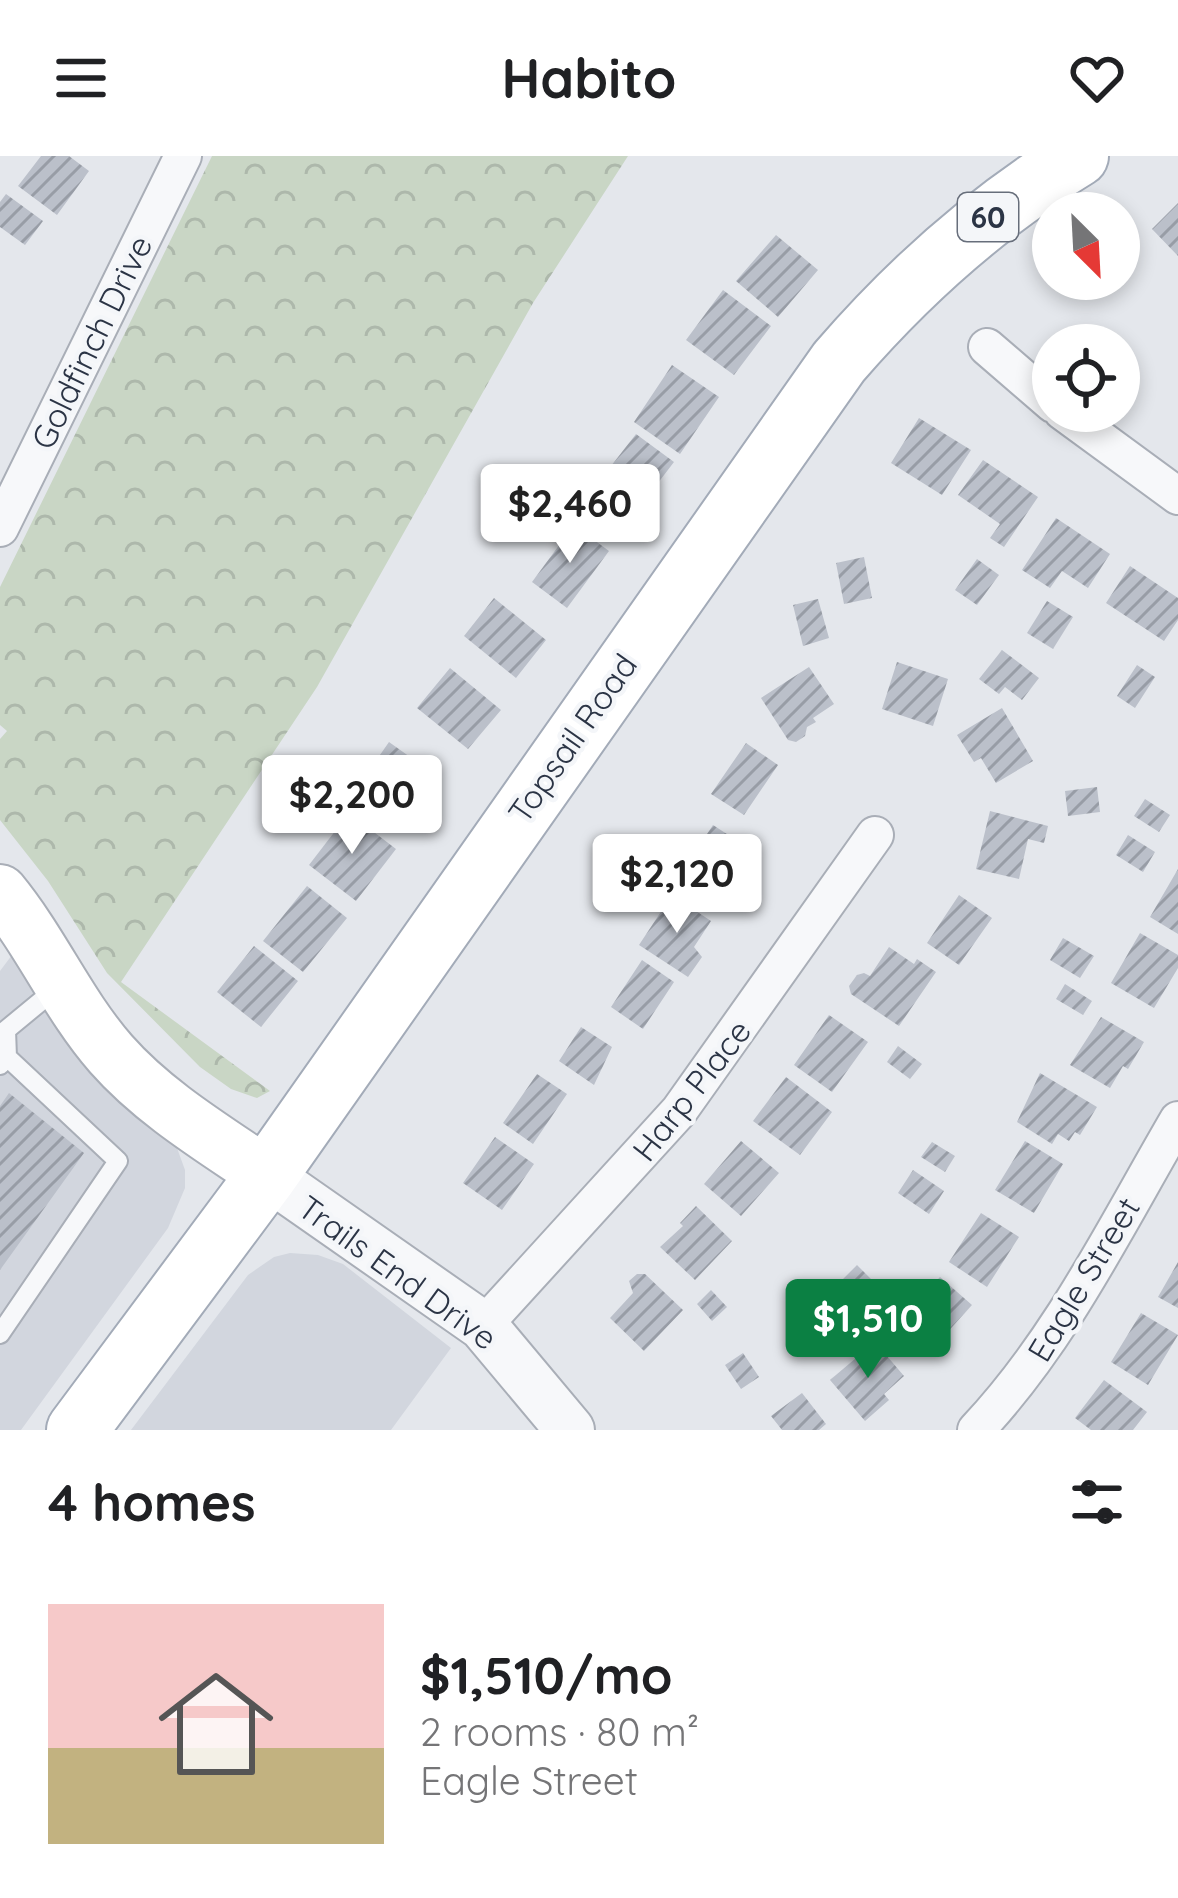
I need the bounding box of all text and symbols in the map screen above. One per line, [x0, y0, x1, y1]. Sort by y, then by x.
text: Habito [502, 44, 676, 112]
icon: menu [48, 45, 114, 111]
icon: heart [1064, 45, 1130, 111]
north arrow [1032, 192, 1140, 300]
map controls [1032, 192, 1140, 432]
road number: 60 [958, 193, 1018, 241]
street label: Goldfinch Drive [22, 229, 160, 455]
button: locate [1032, 324, 1140, 432]
pin: $2,460 [472, 464, 668, 566]
text: $2,460 [508, 478, 632, 527]
street label: Topsail Road [499, 645, 645, 831]
pin: $2,200 [254, 755, 450, 857]
text: $2,200 [289, 769, 415, 818]
pin: $2,120 [579, 834, 775, 936]
text: $2,120 [620, 848, 734, 897]
street label: Harp Place [623, 1011, 759, 1169]
street label: Trails End Drive [291, 1186, 505, 1358]
street label: Eagle Street [1018, 1189, 1148, 1369]
pin: $1,510 [770, 1279, 966, 1381]
text: $1,510 [813, 1293, 923, 1342]
icon: filters [1064, 1469, 1130, 1535]
text: 4 homes [48, 1470, 256, 1534]
text: $1,510/mo [420, 1643, 673, 1707]
icon: home [144, 1652, 288, 1796]
text: 2 rooms · 80 m² [420, 1707, 699, 1756]
text: Eagle Street [420, 1756, 638, 1805]

